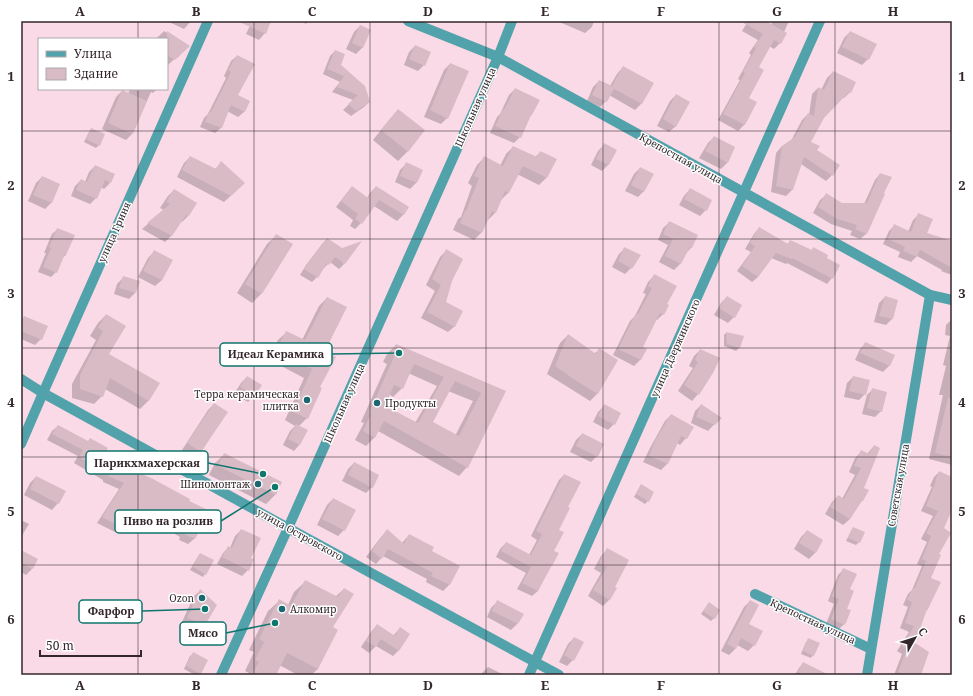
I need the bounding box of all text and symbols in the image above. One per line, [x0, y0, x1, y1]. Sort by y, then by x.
text: A [75, 2, 85, 20]
text: B [192, 2, 201, 20]
text: C [308, 2, 317, 20]
text: D [423, 2, 433, 20]
text: E [541, 2, 550, 20]
text: F [657, 2, 665, 20]
text: G [772, 2, 782, 20]
text: H [888, 2, 899, 20]
legend [38, 38, 168, 90]
text: Улица [74, 45, 112, 62]
text: Здание [74, 65, 118, 82]
street label: Школьная улица [451, 65, 499, 149]
text: 1 [7, 67, 15, 85]
text: 1 [958, 67, 966, 85]
street label: Крепостная улица [637, 129, 725, 187]
text: 2 [7, 176, 15, 194]
text: 2 [958, 176, 966, 194]
street label: улица Гриня [94, 199, 134, 264]
text: 3 [7, 284, 15, 302]
text: 3 [958, 284, 966, 302]
street label: улица Дзержинского [647, 297, 703, 399]
callout: Идеал Керамика [220, 343, 332, 366]
text: Идеал Керамика [228, 346, 325, 361]
street label: Школьная улица [320, 361, 368, 445]
place label: Терра керамическая плитка [194, 387, 299, 413]
text: 4 [7, 393, 15, 411]
text: 4 [958, 393, 966, 411]
marker: Терра керамическая плитка [302, 395, 312, 405]
place label: Продукты [385, 396, 436, 410]
marker: Продукты [372, 398, 382, 408]
street label: Советская улица [884, 442, 912, 527]
callout: Парикхмахерская [86, 451, 208, 474]
text: Парикхмахерская [94, 455, 200, 470]
place label: Шиномонтаж [180, 477, 250, 491]
marker: Шиномонтаж [253, 479, 263, 489]
text: 5 [7, 502, 15, 520]
text: 5 [958, 502, 966, 520]
street label: улица Островского [255, 505, 346, 563]
callout: Пиво на розлив [115, 510, 221, 533]
text: Пиво на розлив [123, 513, 213, 528]
place label: Ozon [169, 591, 195, 605]
marker: Ozon [197, 593, 207, 603]
street label: Крепостная улица [768, 595, 858, 647]
callout: Фарфор [79, 600, 142, 623]
place label: Алкомир [290, 602, 336, 616]
text: Фарфор [88, 603, 134, 618]
marker: Алкомир [277, 604, 287, 614]
text: 6 [7, 610, 15, 628]
text: 6 [958, 610, 966, 628]
north arrow [895, 618, 935, 658]
callout: Мясо [180, 622, 226, 645]
text: С [915, 624, 931, 639]
text: Мясо [188, 625, 218, 640]
scale bar [40, 632, 141, 658]
text: 50 m [46, 637, 74, 654]
text: A [75, 676, 85, 694]
text: B [192, 676, 201, 694]
text: C [308, 676, 317, 694]
text: D [423, 676, 433, 694]
text: E [541, 676, 550, 694]
text: F [657, 676, 665, 694]
text: G [772, 676, 782, 694]
text: H [888, 676, 899, 694]

